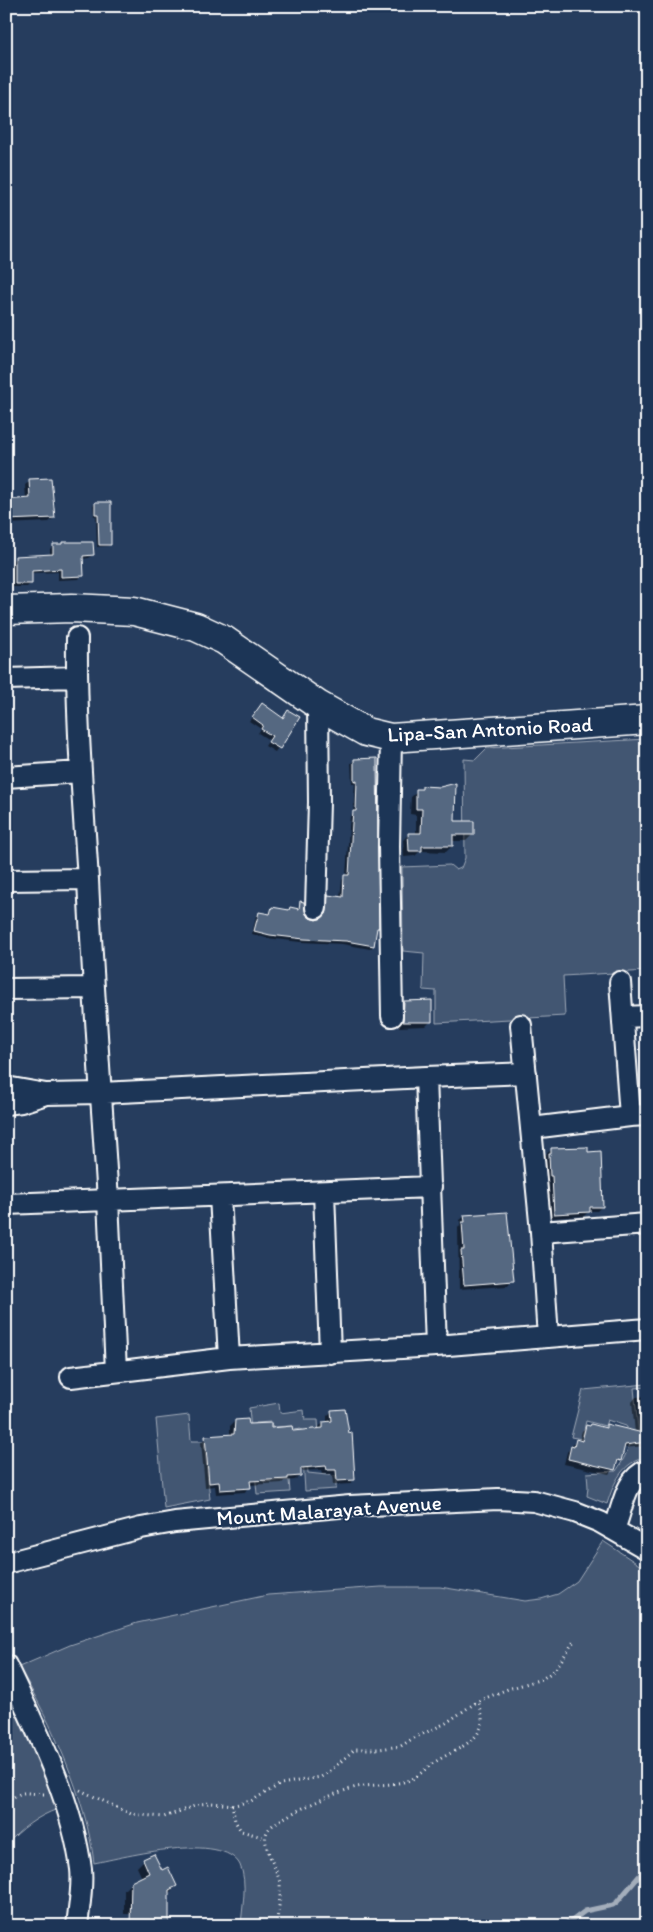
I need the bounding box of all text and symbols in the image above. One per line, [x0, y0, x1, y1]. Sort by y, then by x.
street label: Lipa-San Antonio Road [387, 711, 594, 747]
street label: Mount Malarayat Avenue [216, 1490, 442, 1530]

